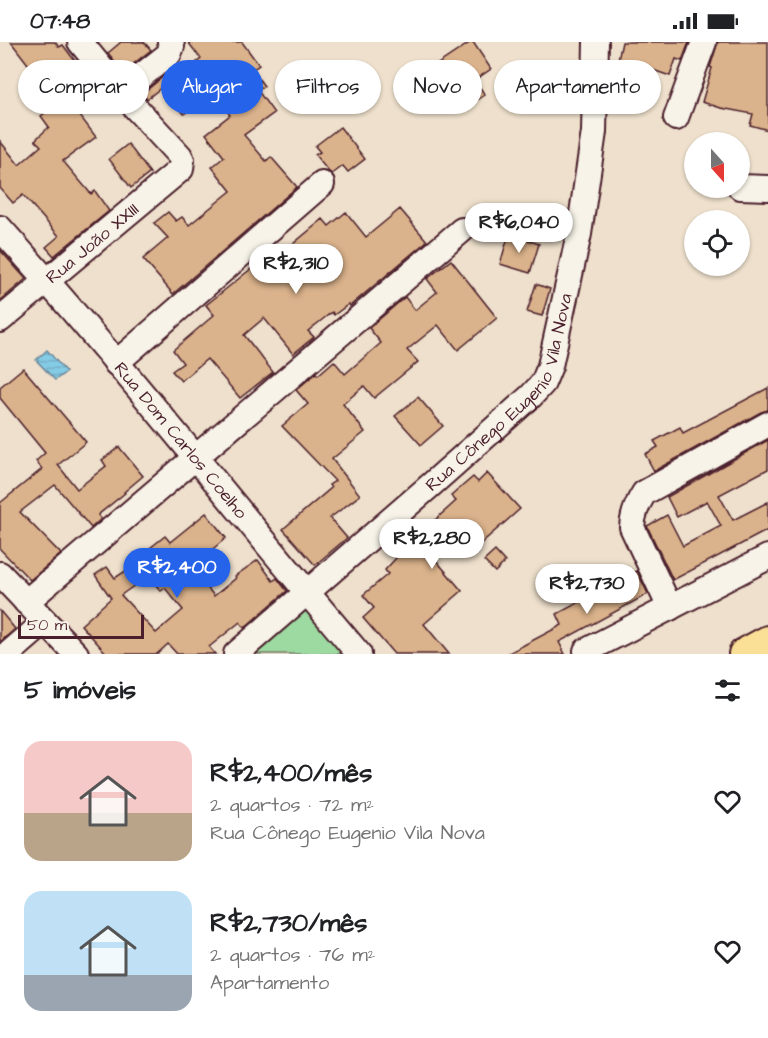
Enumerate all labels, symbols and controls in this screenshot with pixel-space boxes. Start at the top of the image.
text: 07:48 [30,6,90,37]
chip: Comprar [18,60,149,114]
chip: Alugar [161,60,263,114]
chip: Filtros [275,60,381,114]
chip: Novo [393,60,482,114]
chip: Apartamento [494,60,661,114]
north arrow [684,132,750,198]
map controls [684,132,750,276]
street label: Rua João XXIII [40,197,144,289]
pin: R$6,040 [464,203,574,254]
text: R$6,040 [479,208,559,236]
button: locate [684,210,750,276]
pin: R$2,310 [241,244,351,295]
text: R$2,310 [263,249,329,277]
street label: Rua Cônego Eugenio Vila Nova [420,291,578,497]
street label: Rua Dom Carlos Coelho [109,356,254,524]
pin: R$2,280 [377,519,487,570]
text: R$2,280 [393,524,471,552]
pin: R$2,400 [122,548,232,599]
text: R$2,400 [137,553,217,581]
pin: R$2,730 [532,564,642,615]
text: R$2,730 [549,569,625,597]
scale bar [18,612,144,640]
text: 50 m [27,614,67,636]
text: 5 imóveis [24,672,136,708]
icon: filters [711,674,744,707]
text: R$2,400/mês [210,755,372,791]
icon: home [72,765,144,837]
icon: heart [711,785,744,818]
text: 2 quartos · 72 m² [210,791,374,819]
text: Rua Cônego Eugenio Vila Nova [210,819,485,847]
text: R$2,730/mês [210,905,367,941]
icon: home [72,915,144,987]
icon: heart [711,935,744,968]
text: 2 quartos · 76 m² [210,941,375,969]
text: Apartamento [210,969,329,997]

